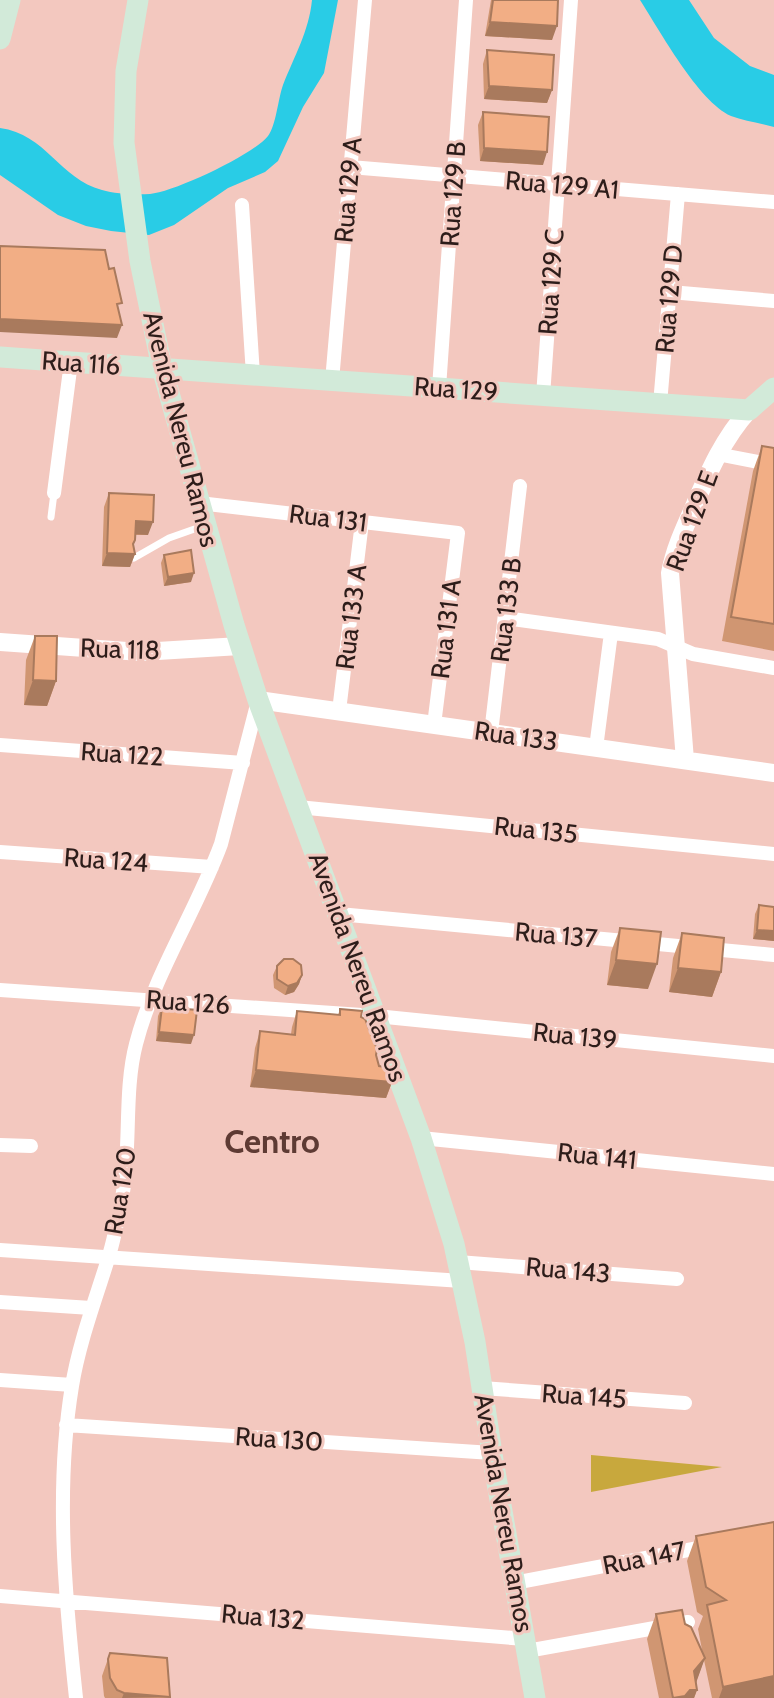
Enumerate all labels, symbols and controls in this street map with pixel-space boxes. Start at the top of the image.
street label: Rua 129 A [327,136,369,244]
street label: Rua 129 B [433,140,473,248]
street label: Rua 129 A1 [504,164,620,206]
street label: Rua 129 C [531,228,571,336]
street label: Rua 129 D [648,243,690,355]
street label: Avenida Nereu Ramos [136,308,226,550]
street label: Rua 116 [40,344,122,382]
street label: Rua 129 [413,370,499,408]
street label: Rua 129 E [659,466,725,576]
street label: Rua 131 [287,497,369,539]
street label: Rua 133 B [484,556,528,664]
street label: Rua 133 A [329,563,373,671]
street label: Rua 131 A [424,577,468,681]
street label: Rua 118 [79,632,161,666]
street label: Rua 133 [472,714,560,758]
street label: Rua 122 [79,735,165,773]
street label: Rua 135 [493,810,579,850]
street label: Rua 124 [63,841,149,879]
street label: Avenida Nereu Ramos [302,848,414,1086]
street label: Rua 137 [513,915,599,955]
street label: Rua 126 [145,983,231,1021]
street label: Rua 139 [531,1016,619,1056]
district label: Centro [224,1121,320,1161]
street label: Rua 141 [556,1136,638,1176]
street label: Rua 120 [97,1145,143,1237]
street label: Rua 143 [524,1250,612,1290]
street label: Rua 145 [541,1377,627,1415]
street label: Avenida Nereu Ramos [467,1391,541,1635]
street label: Rua 130 [234,1420,324,1458]
street label: Rua 147 [600,1534,688,1582]
street label: Rua 132 [220,1597,306,1637]

